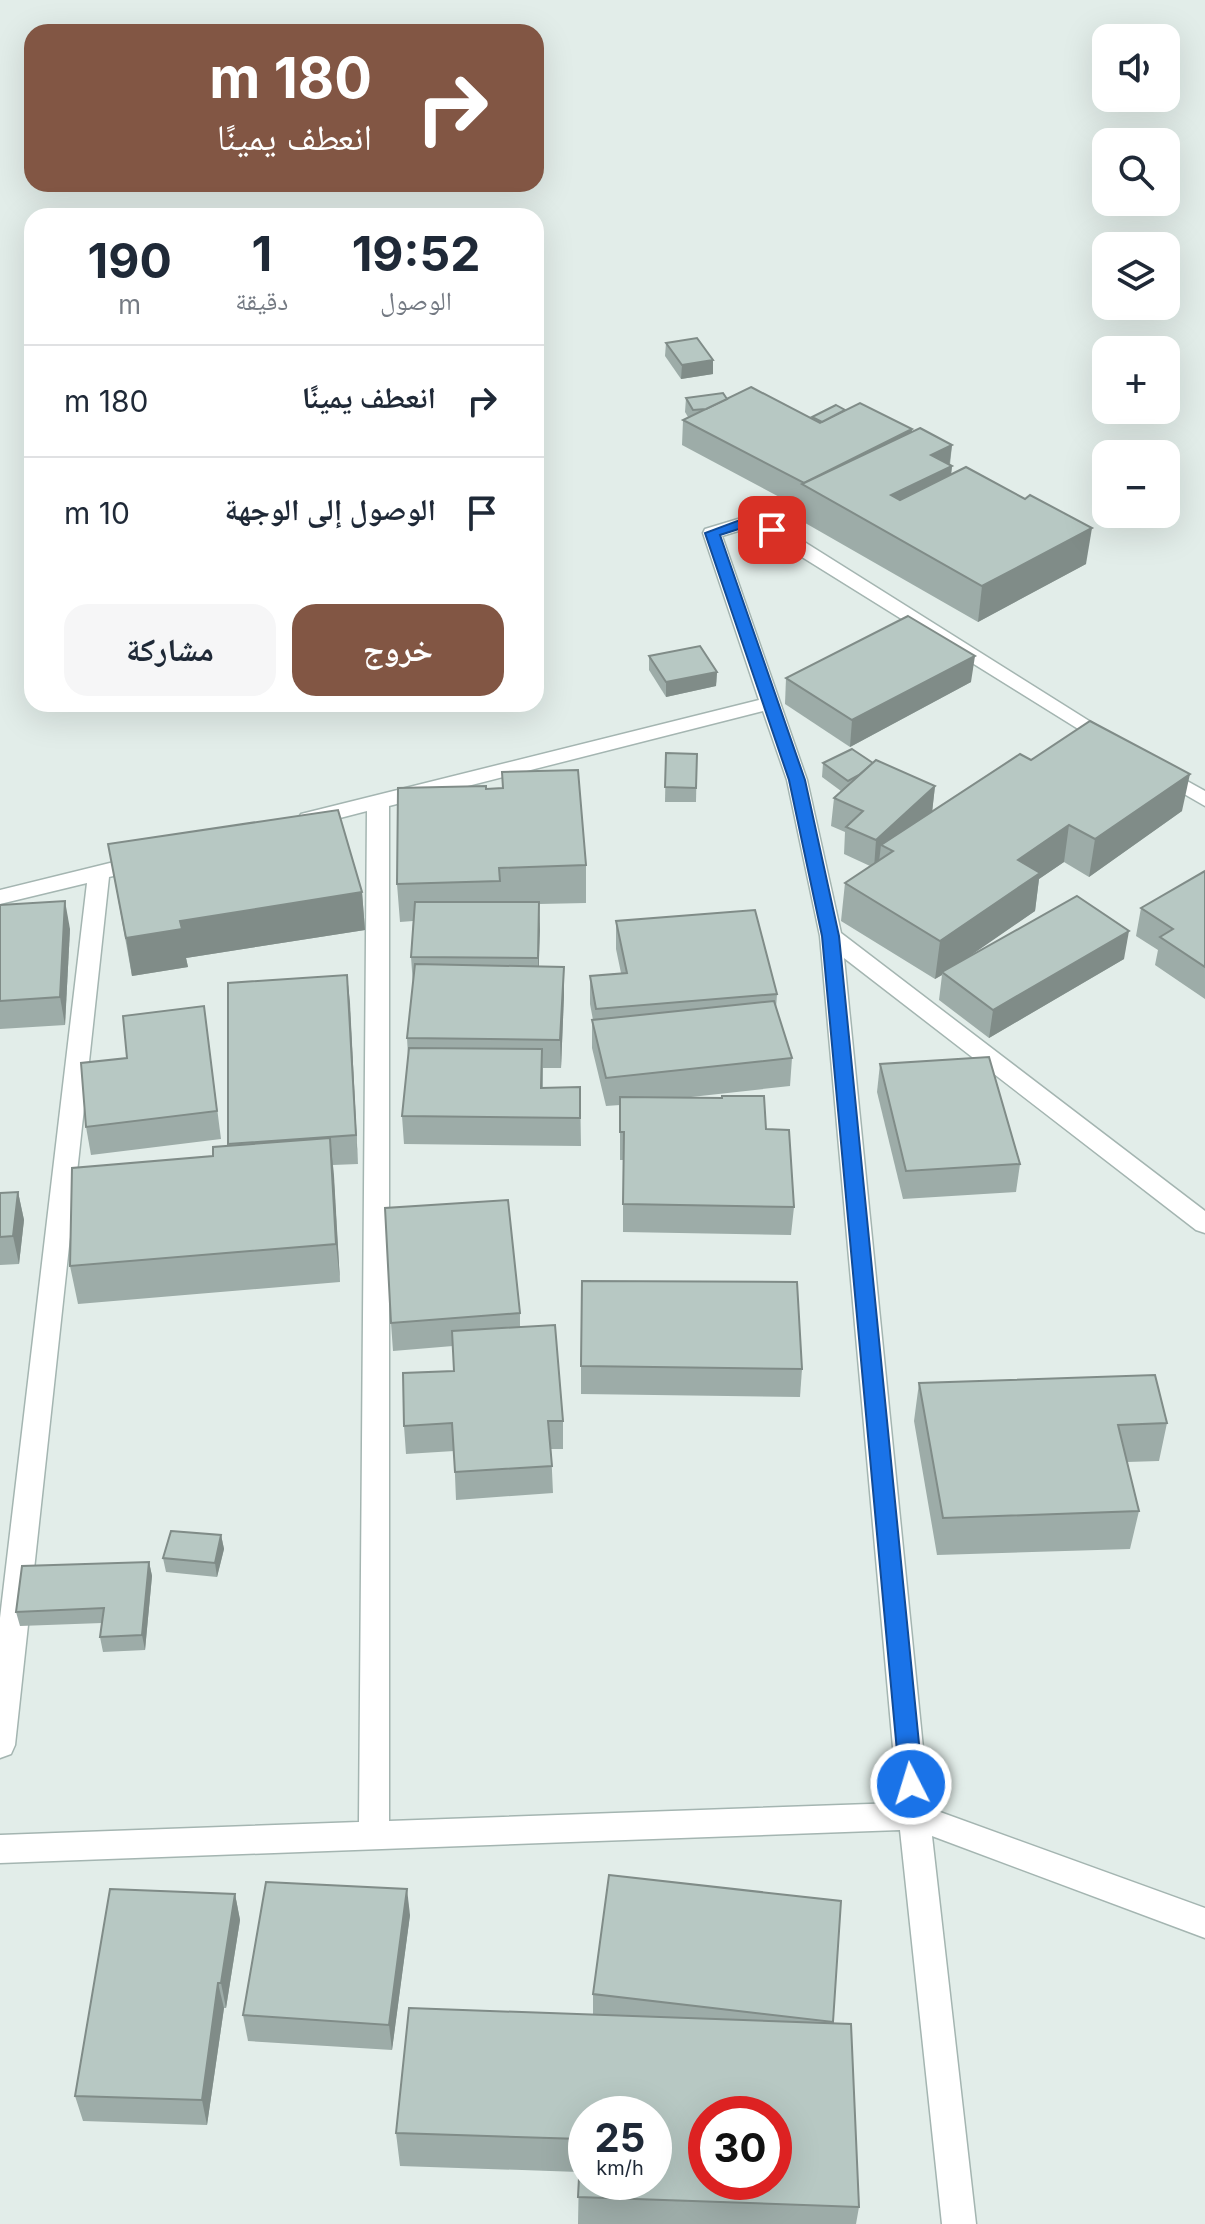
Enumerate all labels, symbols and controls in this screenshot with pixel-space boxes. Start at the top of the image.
map controls [1092,24,1180,528]
button: sound [1092,24,1180,112]
text: 180 m [209,44,372,112]
icon: right [400,56,504,160]
text: انعطف يمينًا [217,115,372,159]
button: search [1092,128,1180,216]
text: 1 [251,224,272,283]
text: 19:52 [352,224,480,283]
text: 190 [88,231,172,290]
button: layers [1092,232,1180,320]
text: دقيقة [235,285,288,316]
text: الوصول [380,285,452,316]
text: m [118,289,141,320]
button: + [1092,336,1180,424]
text: انعطف يمينًا [302,379,436,415]
icon: right [460,379,504,423]
text: 180 m [64,383,148,419]
button: − [1092,440,1180,528]
text: الوصول إلى الوجهة [225,491,436,527]
icon: arrive [460,491,504,535]
text: 10 m [64,495,130,531]
pin [738,496,806,564]
icon: arrive [750,508,794,552]
button: مشاركة [64,604,276,696]
button: خروج [292,604,504,696]
position arrow [869,1742,953,1826]
speed limit sign: 30 [688,2096,792,2200]
text: 25 [595,2113,645,2162]
text: km/h [596,2156,644,2180]

